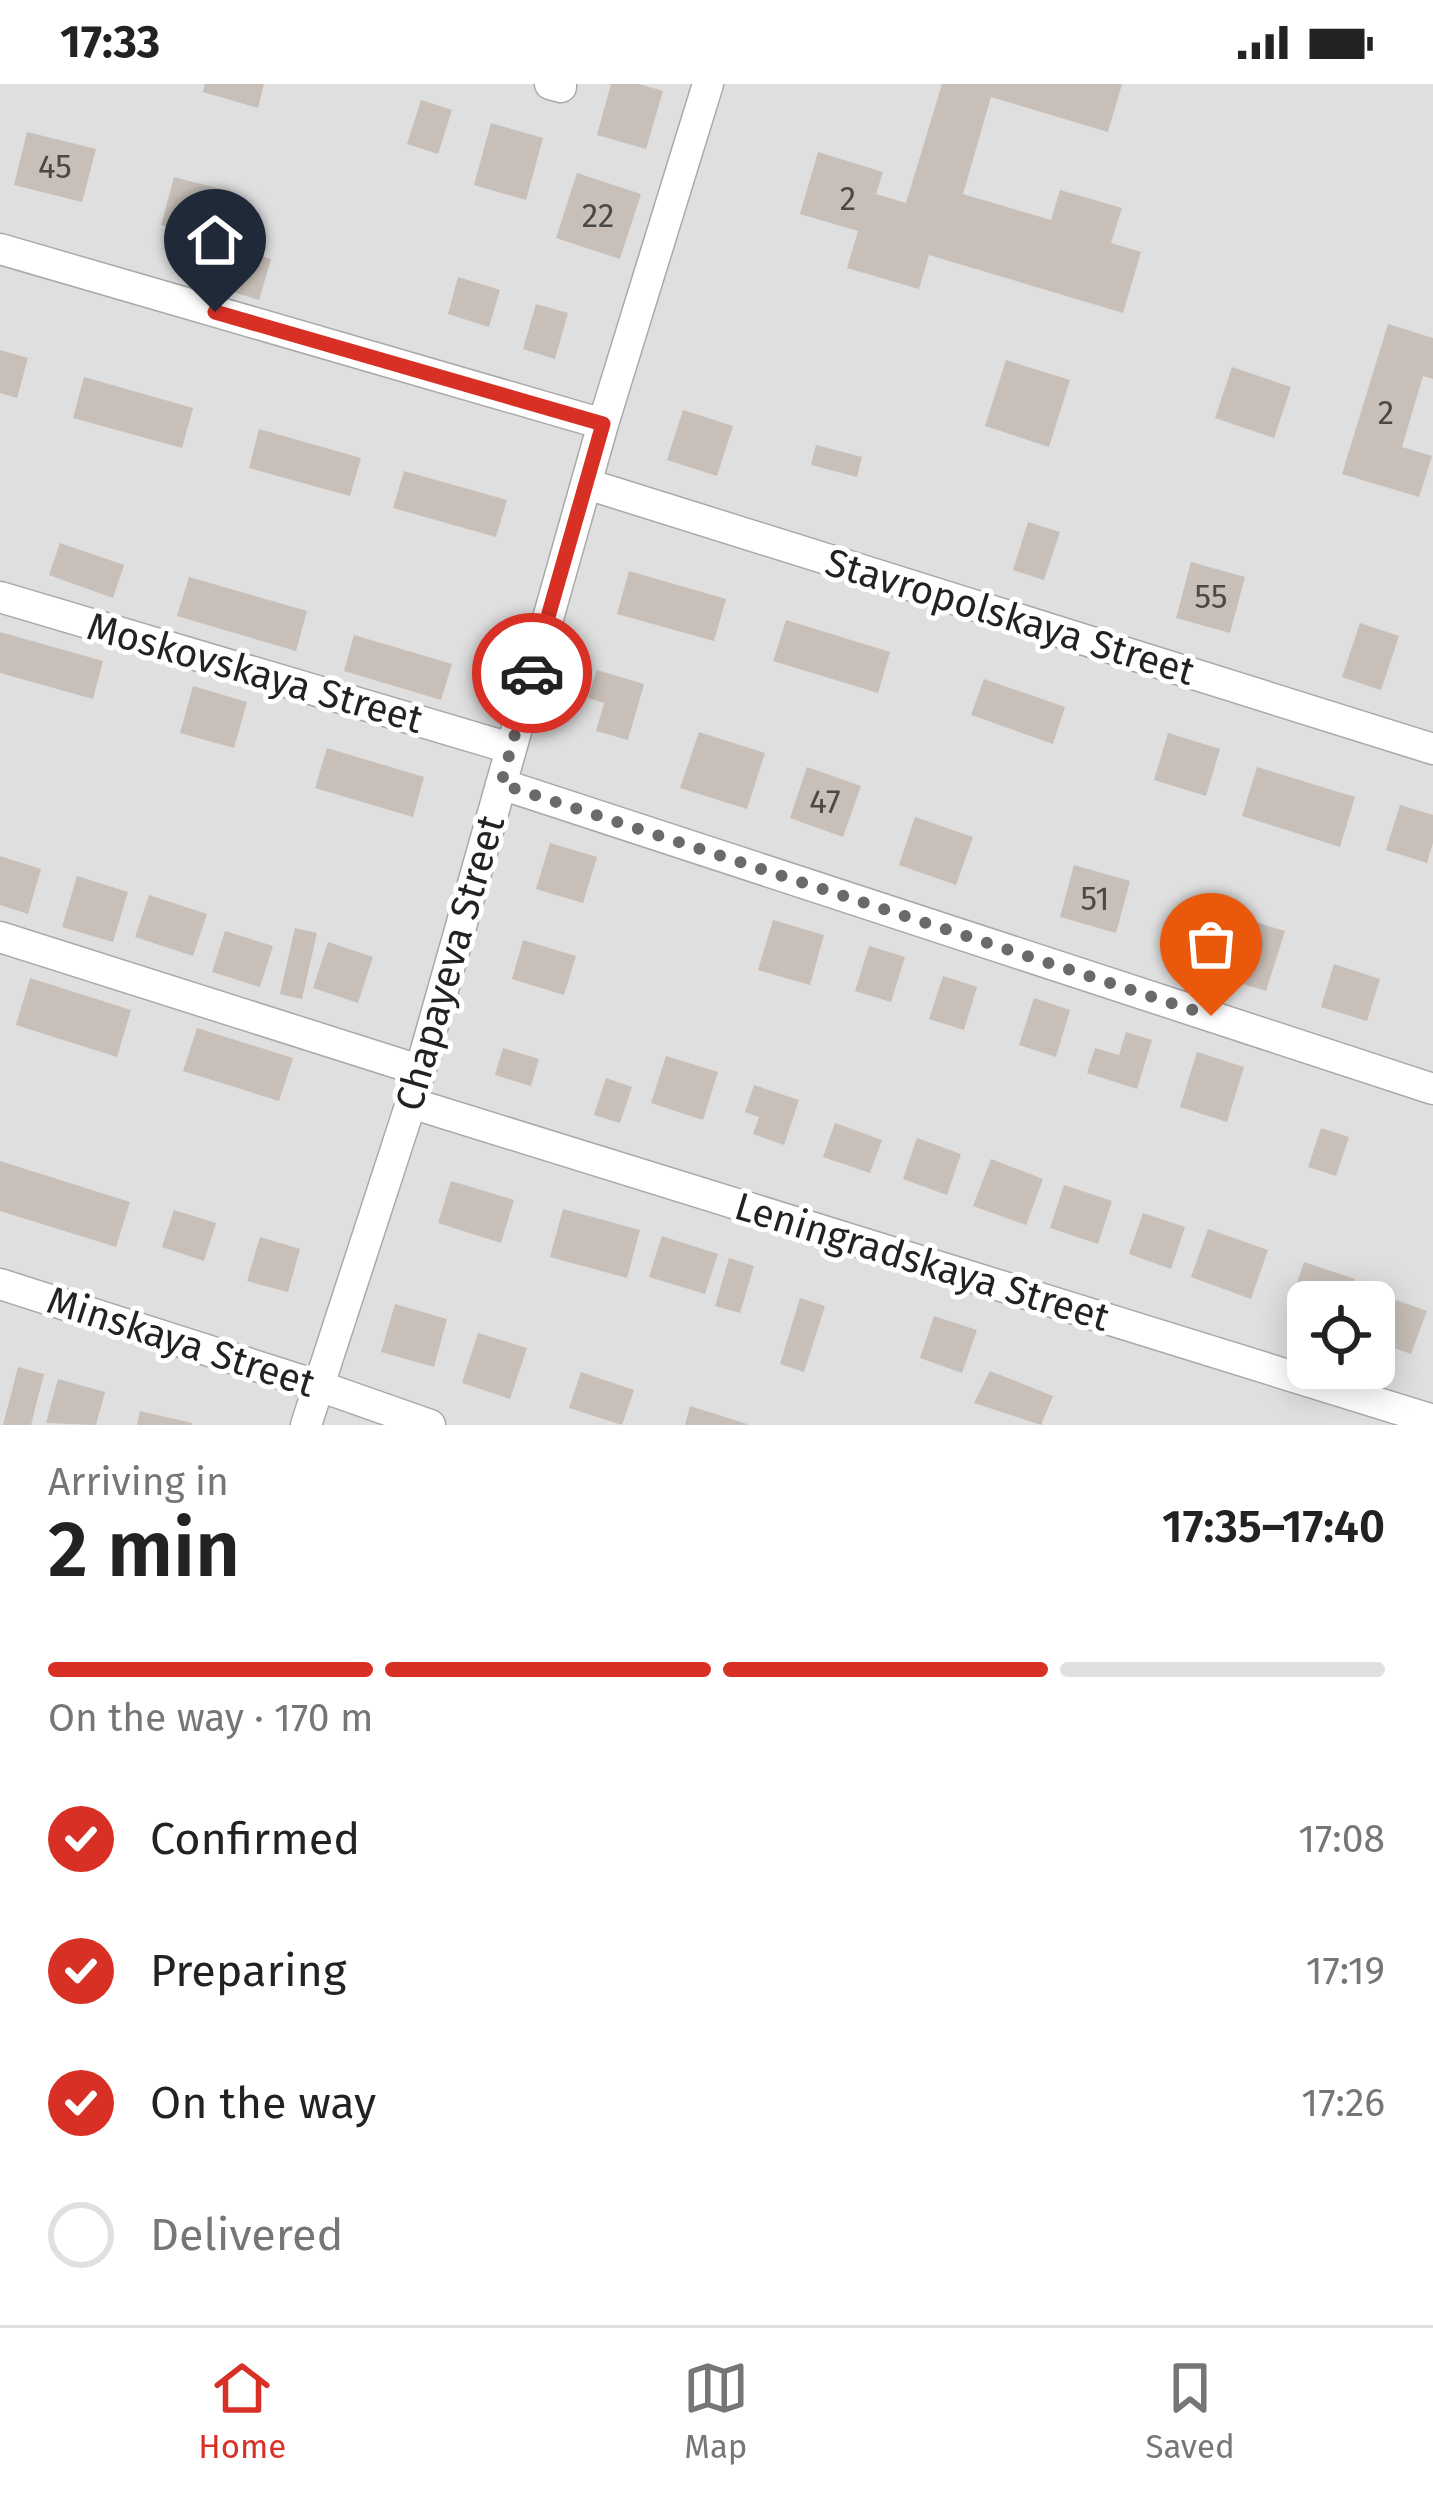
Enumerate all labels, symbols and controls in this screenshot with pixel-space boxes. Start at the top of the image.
text: 17:33 [60,15,160,69]
house number: 45 [38,147,72,187]
house number: 2 [840,179,856,219]
pin [164,189,266,312]
house number: 22 [582,196,614,236]
icon: home [182,207,248,273]
house number: 2 [1378,393,1394,433]
street label: Stavropolskaya Street [820,539,1201,695]
house number: 55 [1195,577,1227,617]
street label: Moskovskaya Street [82,603,429,743]
courier [472,613,592,733]
icon: car [499,640,565,706]
house number: 47 [809,782,841,822]
street label: Chapayeva Street [386,809,514,1116]
house number: 51 [1080,879,1110,919]
pin [1160,893,1262,1016]
icon: bag [1178,911,1244,977]
street label: Leningradskaya Street [729,1183,1116,1341]
street label: Minskaya Street [42,1277,321,1407]
map controls [1287,1281,1395,1389]
button: locate [1287,1281,1395,1389]
text: Arriving in [48,1459,229,1505]
text: 17:35–17:40 [1162,1500,1385,1554]
text: 2 min [48,1503,240,1597]
text: On the way · 170 m [48,1695,373,1741]
icon: check [48,1806,114,1872]
text: Confirmed [150,1812,360,1866]
text: 17:08 [1298,1816,1385,1862]
icon: check [48,1938,114,2004]
text: Preparing [150,1944,346,1998]
text: 17:19 [1306,1948,1385,1994]
icon: check [48,2070,114,2136]
text: On the way [150,2076,376,2130]
text: 17:26 [1301,2080,1385,2126]
text: Delivered [150,2208,343,2262]
tab: Home [198,2355,286,2467]
tab: Map [683,2355,749,2467]
tab: Saved [1145,2355,1235,2467]

